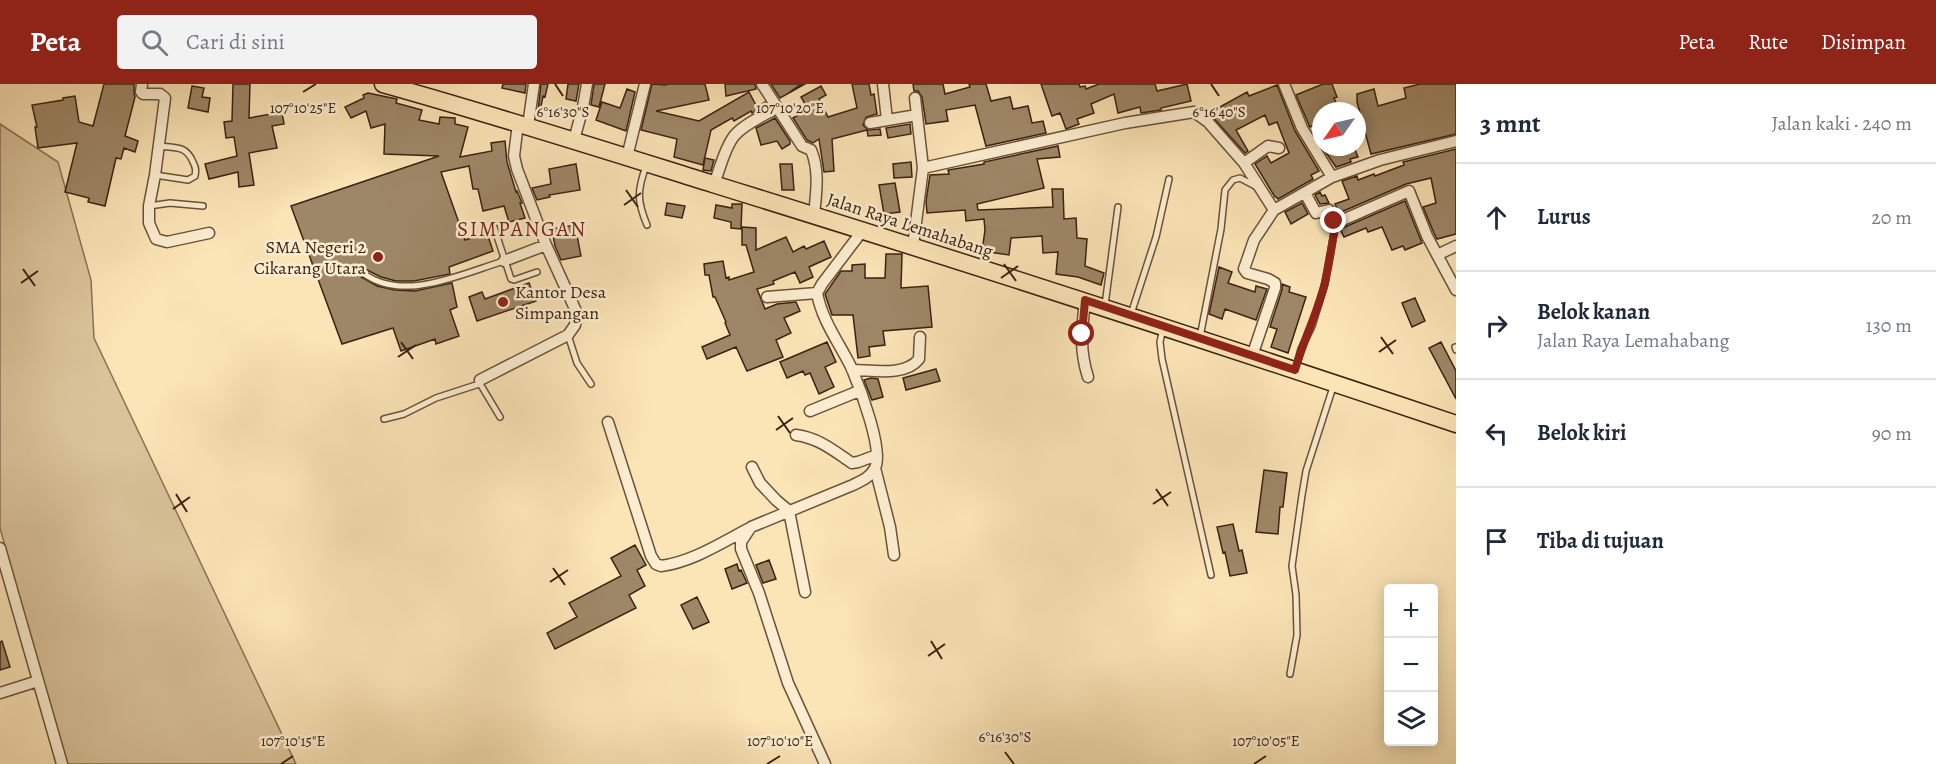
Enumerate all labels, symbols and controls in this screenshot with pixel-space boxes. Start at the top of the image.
search box [117,15,537,69]
text: Peta [30,23,81,61]
icon: search [138,26,171,59]
text: Cari di sini [186,27,285,57]
text: Peta [1678,28,1715,56]
text: Rute [1748,28,1788,56]
text: Disimpan [1821,28,1906,56]
text: 107°10'25"E [270,98,336,118]
text: 107°10'20"E [756,98,824,118]
text: 6°16'30"S [537,102,589,122]
text: 6°16'40"S [1192,102,1246,122]
north arrow [1312,102,1366,156]
text: 3 mnt [1480,106,1541,141]
text: Jalan kaki · 240 m [1771,110,1912,137]
street label: Jalan Raya Lemahabang [824,187,996,263]
icon: ahead [1480,201,1513,234]
text: Lurus [1537,202,1591,232]
text: 20 m [1871,204,1912,231]
route end [1320,207,1346,233]
district label: SIMPANGAN [457,215,587,243]
place label: SMA Negeri 2 Cikarang Utara [254,235,367,280]
marker: SMA Negeri 2 Cikarang Utara [371,250,385,264]
place label: Kantor Desa Simpangan [515,280,607,325]
marker: Kantor Desa Simpangan [496,295,510,309]
text: Belok kanan [1537,297,1650,327]
icon: right [1480,309,1513,342]
text: 130 m [1866,312,1912,339]
route start [1068,320,1094,346]
text: Jalan Raya Lemahabang [1537,327,1730,354]
icon: left [1480,417,1513,450]
text: Belok kiri [1537,418,1626,448]
text: 90 m [1872,420,1912,447]
icon: arrive [1480,525,1513,558]
text: Tiba di tujuan [1537,526,1664,556]
map controls [1384,584,1438,746]
button: + [1384,584,1438,638]
button: − [1384,638,1438,692]
button: layers [1384,692,1438,746]
text: 6°16'30"S [979,727,1031,747]
text: 107°10'15"E [261,731,325,751]
text: 107°10'10"E [747,731,813,751]
text: 107°10'05"E [1232,731,1300,751]

